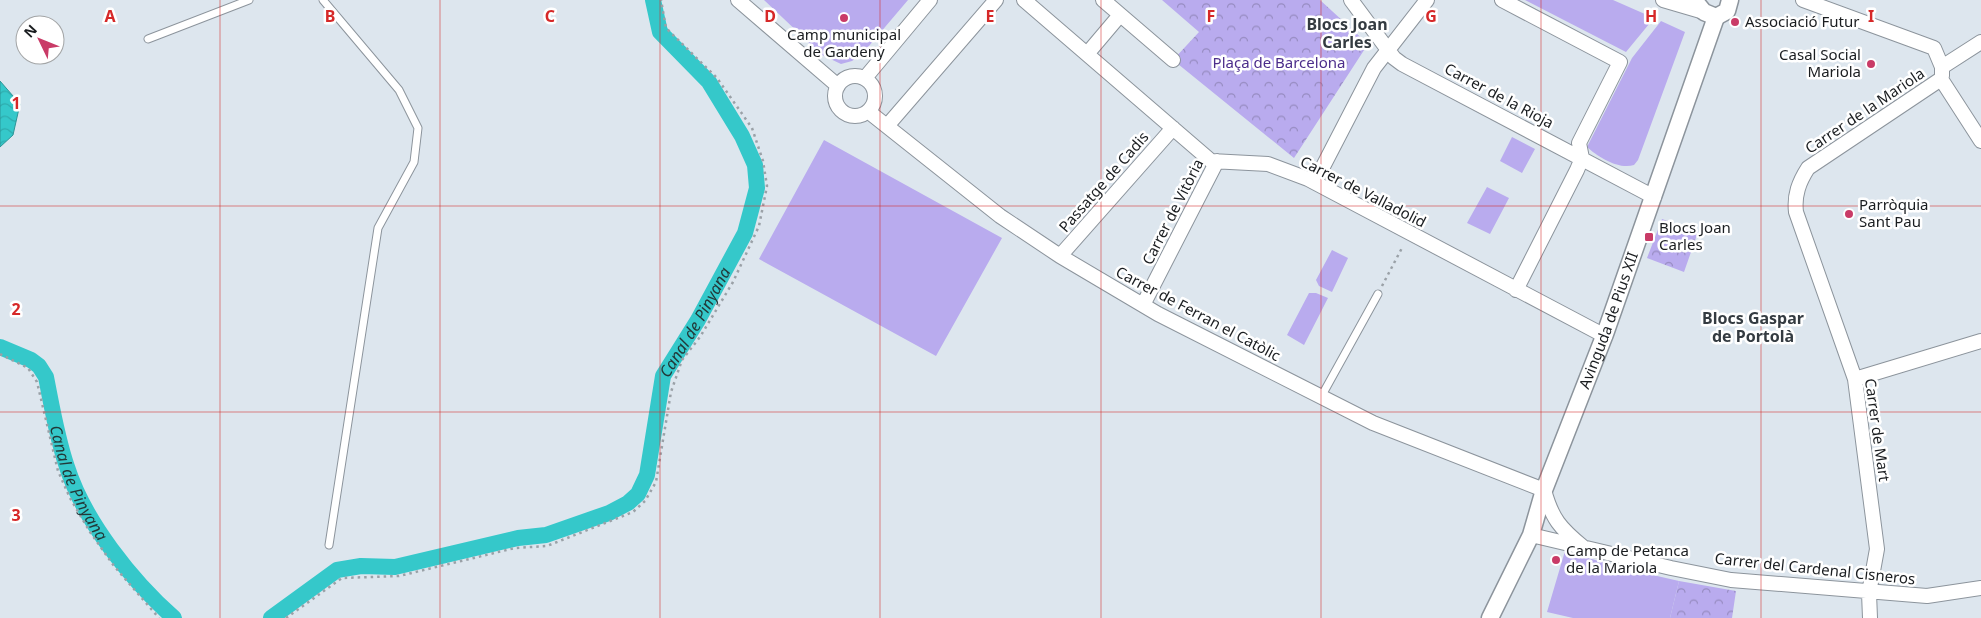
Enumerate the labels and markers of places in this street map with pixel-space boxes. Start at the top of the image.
place label: Associació Futur [1745,11,1860,31]
marker: Camp municipal de Gardeny [838,12,850,24]
marker: Associació Futur [1729,16,1741,28]
place label: Camp municipal de Gardeny [787,24,901,61]
place label: Casal Social Mariola [1779,44,1861,81]
marker: Casal Social Mariola [1865,58,1877,70]
place label: Parròquia Sant Pau [1859,194,1928,231]
marker: Parròquia Sant Pau [1843,208,1855,220]
place label: Blocs Joan Carles [1659,217,1731,254]
marker: Blocs Joan Carles [1643,231,1655,243]
place label: Camp de Petanca de la Mariola [1566,540,1689,577]
marker: Camp de Petanca de la Mariola [1550,554,1562,566]

